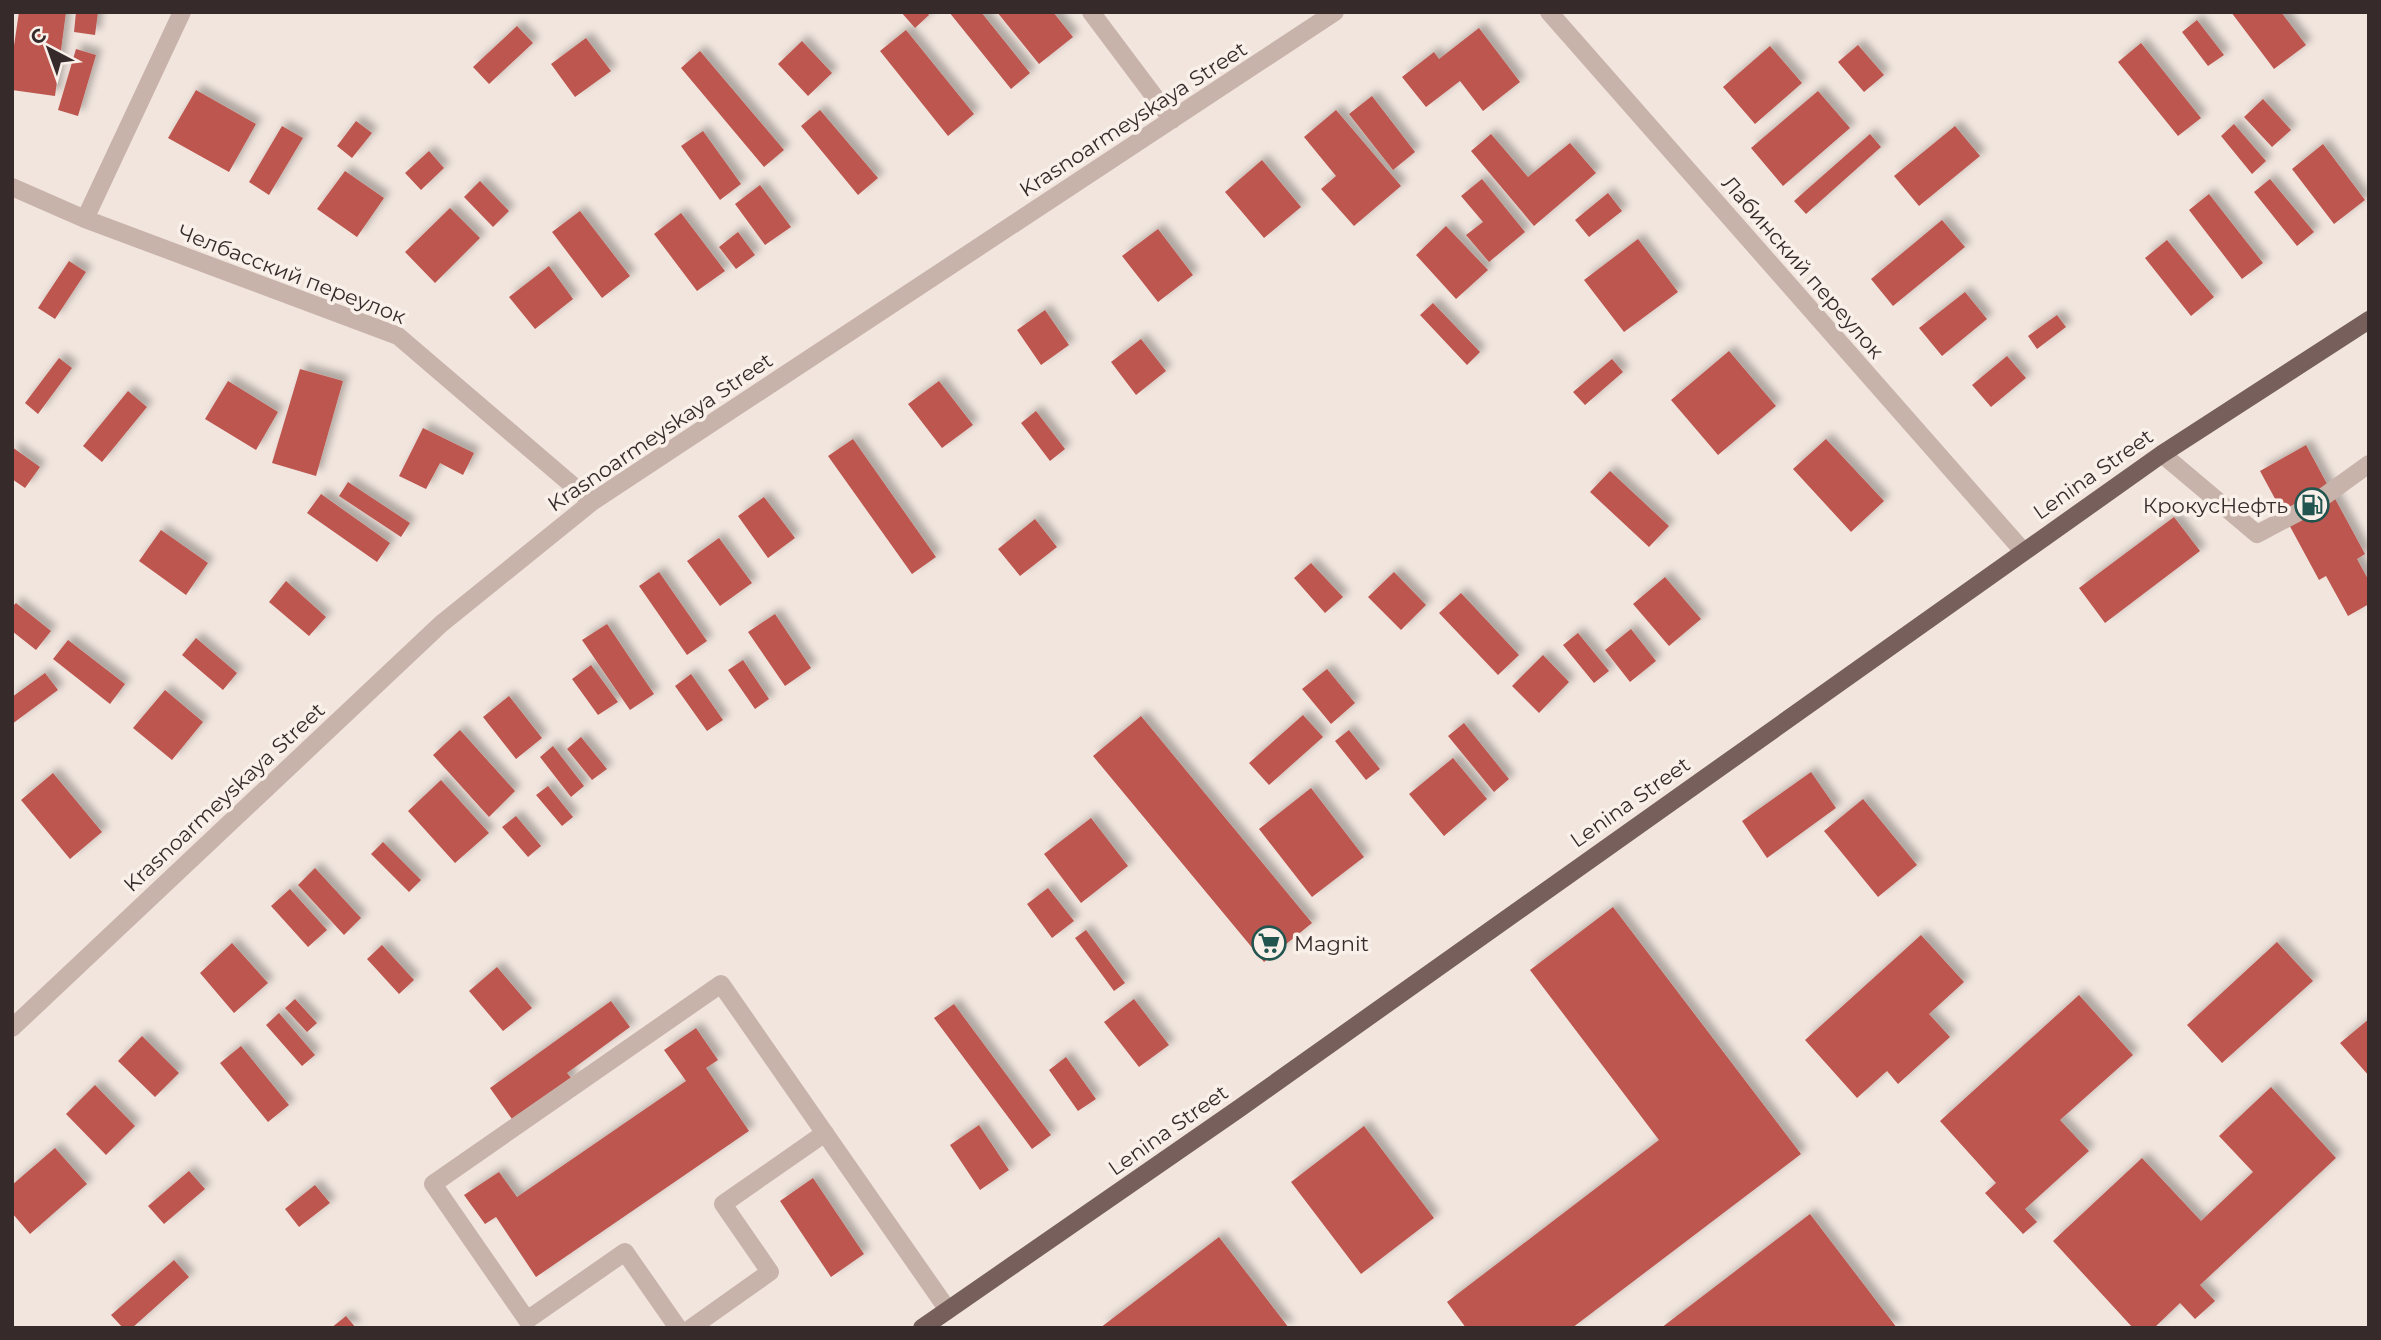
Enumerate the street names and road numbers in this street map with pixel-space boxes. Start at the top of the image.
street label: Krasnoarmeyskaya Street [1015,36,1251,202]
street label: Лабинский переулок [1717,171,1889,363]
street label: Челбасский переулок [175,219,409,329]
street label: Krasnoarmeyskaya Street [543,347,777,517]
street label: Lenina Street [2028,424,2158,524]
street label: Krasnoarmeyskaya Street [118,697,330,897]
street label: Lenina Street [1565,752,1695,852]
street label: Lenina Street [1103,1080,1233,1180]

